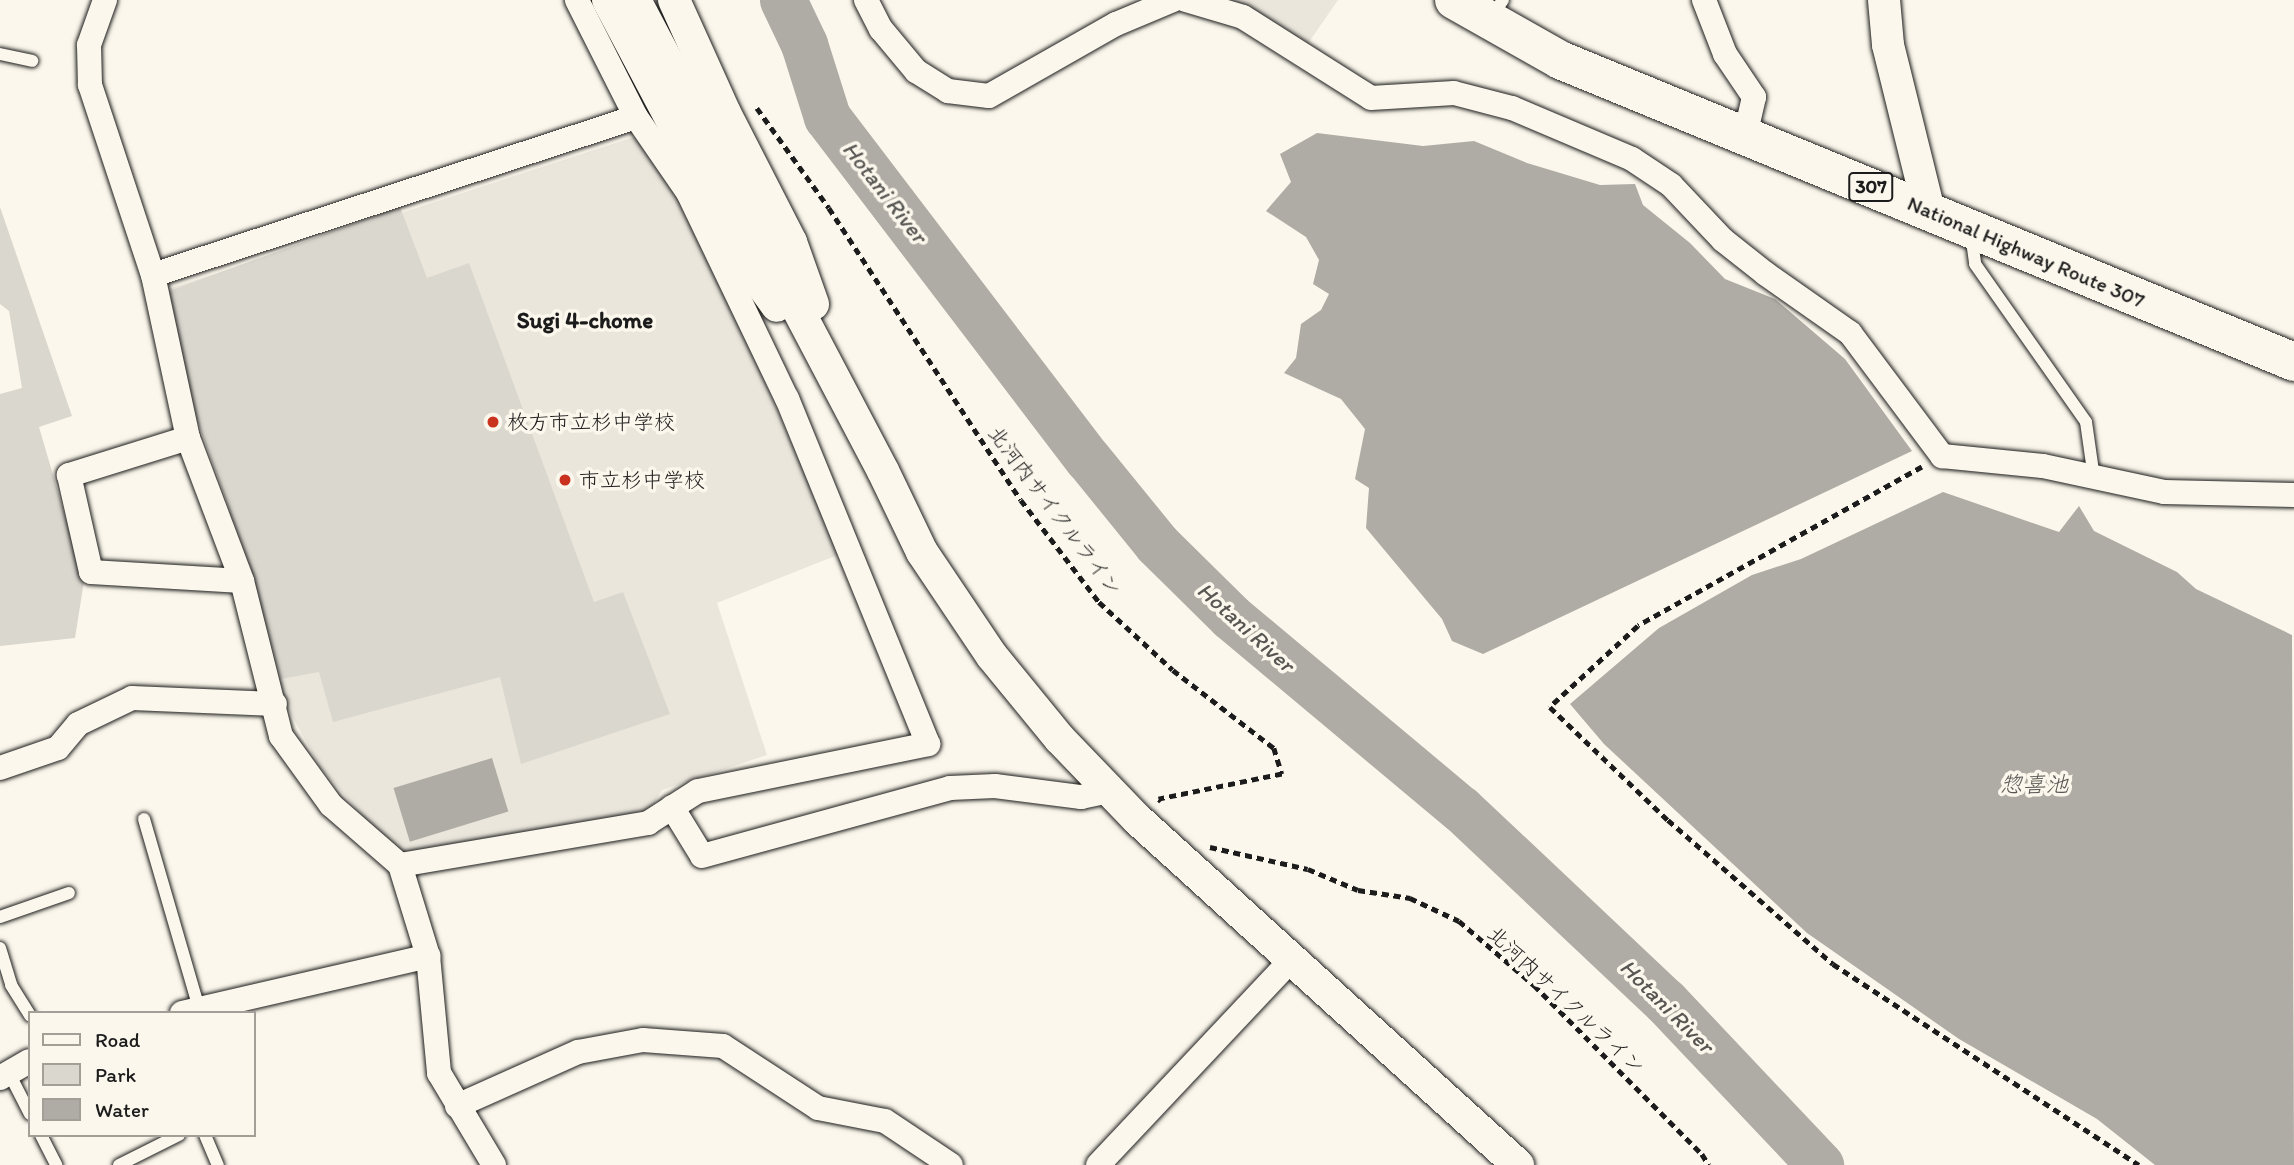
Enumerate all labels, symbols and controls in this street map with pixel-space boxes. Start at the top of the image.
water label: Hotani River [837,136,933,248]
road number: 307 [1848,172,1894,202]
street label: National Highway Route 307 [1904,191,2148,313]
district label: Sugi 4-chome [517,306,653,334]
place label: 枚方市立杉中学校 [507,409,675,435]
marker: 枚方市立杉中学校 [485,414,501,430]
street label: 北河内サイクルライン [982,420,1128,602]
place label: 市立杉中学校 [579,467,705,493]
marker: 市立杉中学校 [557,472,573,488]
water label: Hotani River [1192,576,1300,678]
water label: 惣喜池 [2000,770,2068,798]
street label: 北河内サイクルライン [1481,919,1651,1081]
water label: Hotani River [1615,954,1719,1058]
legend [28,1011,256,1137]
text: Road [95,1027,140,1052]
text: Park [95,1062,136,1087]
text: Water [95,1097,149,1122]

